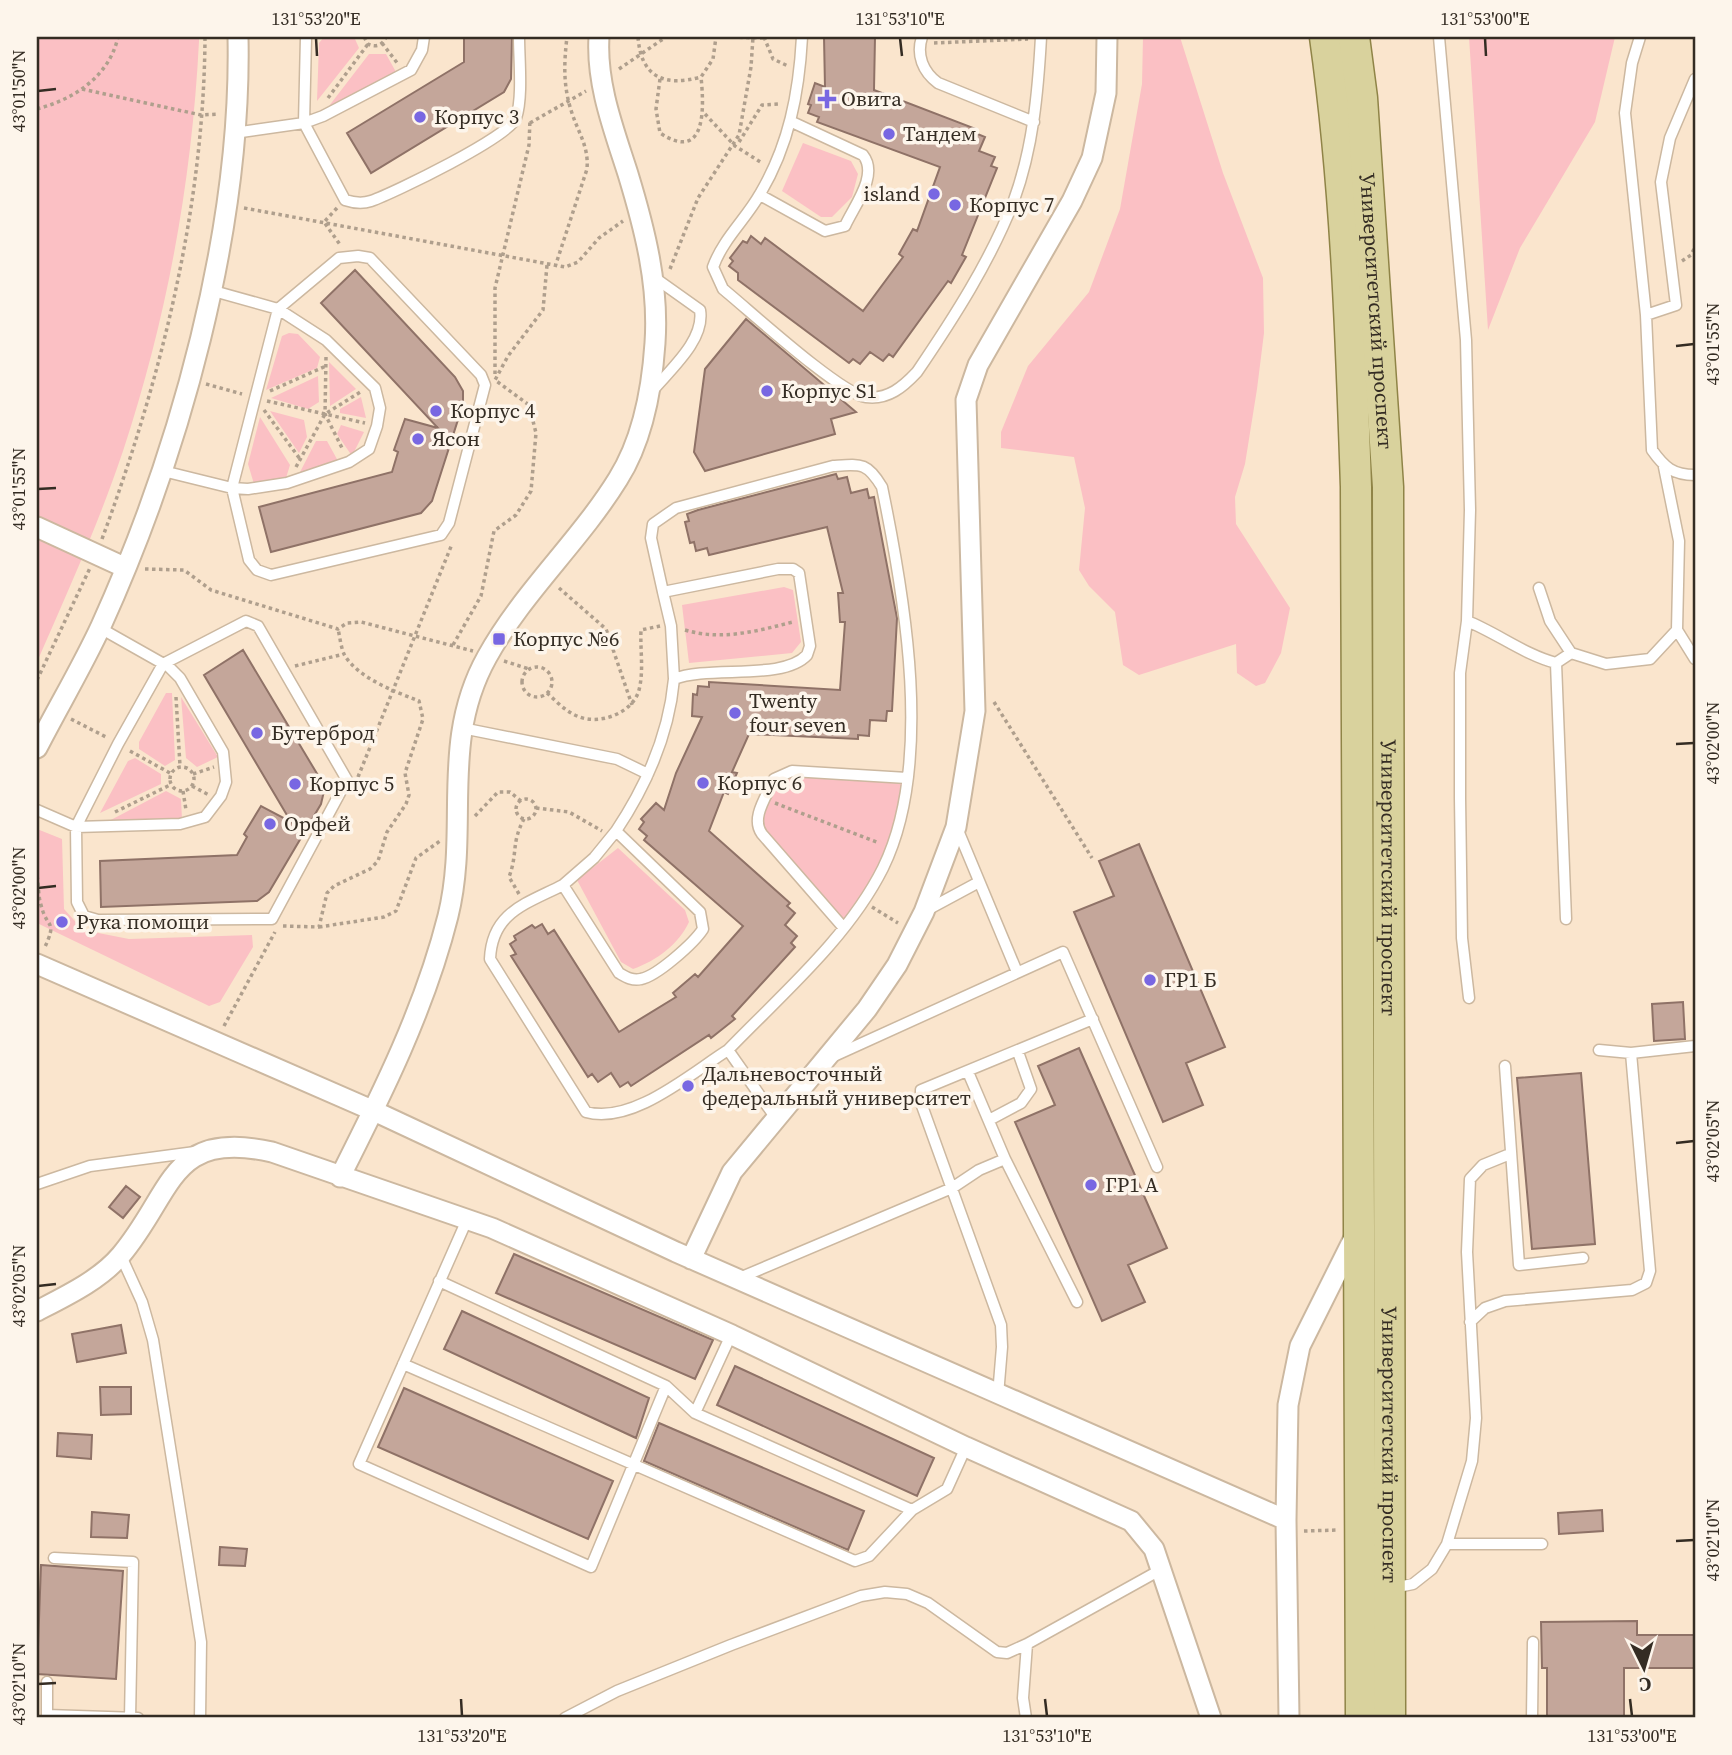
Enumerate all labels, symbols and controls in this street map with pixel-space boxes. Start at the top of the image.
text: 131°53'20"E [271,6,361,31]
text: 131°53'10"E [855,6,945,31]
text: 131°53'00"E [1440,6,1530,31]
text: 43°01'50"N [6,50,31,132]
place label: Овита [841,84,902,113]
marker: Овита [819,91,835,107]
place label: Корпус 3 [434,102,519,131]
marker: Корпус 3 [412,109,428,125]
place label: Тандем [903,119,977,148]
marker: Тандем [881,126,897,142]
street label: Университетский проспект [1353,172,1400,450]
place label: island [864,179,920,208]
marker: island [926,186,942,202]
place label: Корпус 7 [969,190,1054,219]
marker: Корпус 7 [947,197,963,213]
text: 43°01'55"N [1700,303,1725,385]
place label: Корпус S1 [781,376,877,405]
marker: Корпус S1 [759,383,775,399]
place label: Корпус 4 [450,396,536,425]
marker: Корпус 4 [428,403,444,419]
place label: Ясон [432,424,480,453]
marker: Ясон [410,431,426,447]
text: 43°01'55"N [6,448,31,530]
place label: Корпус №6 [513,624,620,653]
marker: Корпус №6 [491,631,507,647]
place label: Twenty four seven [749,686,847,739]
text: 43°02'00"N [1700,702,1725,784]
marker: Twenty four seven [727,705,743,721]
place label: Бутерброд [271,718,375,747]
marker: Бутерброд [249,725,265,741]
street label: Университетский проспект [1374,739,1404,1016]
place label: Корпус 6 [717,768,802,797]
place label: Корпус 5 [309,769,394,798]
marker: Корпус 6 [695,775,711,791]
marker: Корпус 5 [287,776,303,792]
place label: Орфей [284,809,351,838]
marker: Орфей [262,816,278,832]
text: 43°02'00"N [6,847,31,929]
place label: Рука помощи [76,907,209,936]
marker: Рука помощи [54,914,70,930]
place label: ГР1 Б [1164,965,1217,994]
marker: ГР1 Б [1142,972,1158,988]
place label: Дальневосточный федеральный университет [702,1059,971,1112]
marker: Дальневосточный федеральный университет [680,1078,696,1094]
text: 43°02'05"N [1700,1100,1725,1182]
place label: ГР1 А [1105,1170,1159,1199]
marker: ГР1 А [1083,1177,1099,1193]
text: 43°02'05"N [6,1245,31,1327]
street label: Университетский проспект [1375,1306,1405,1583]
text: 43°02'10"N [1700,1499,1725,1581]
north arrow [1610,1632,1680,1702]
text: 43°02'10"N [6,1643,31,1725]
text: С [1638,1671,1653,1698]
text: 131°53'20"E [417,1723,507,1748]
text: 131°53'10"E [1002,1723,1092,1748]
text: 131°53'00"E [1587,1723,1677,1748]

